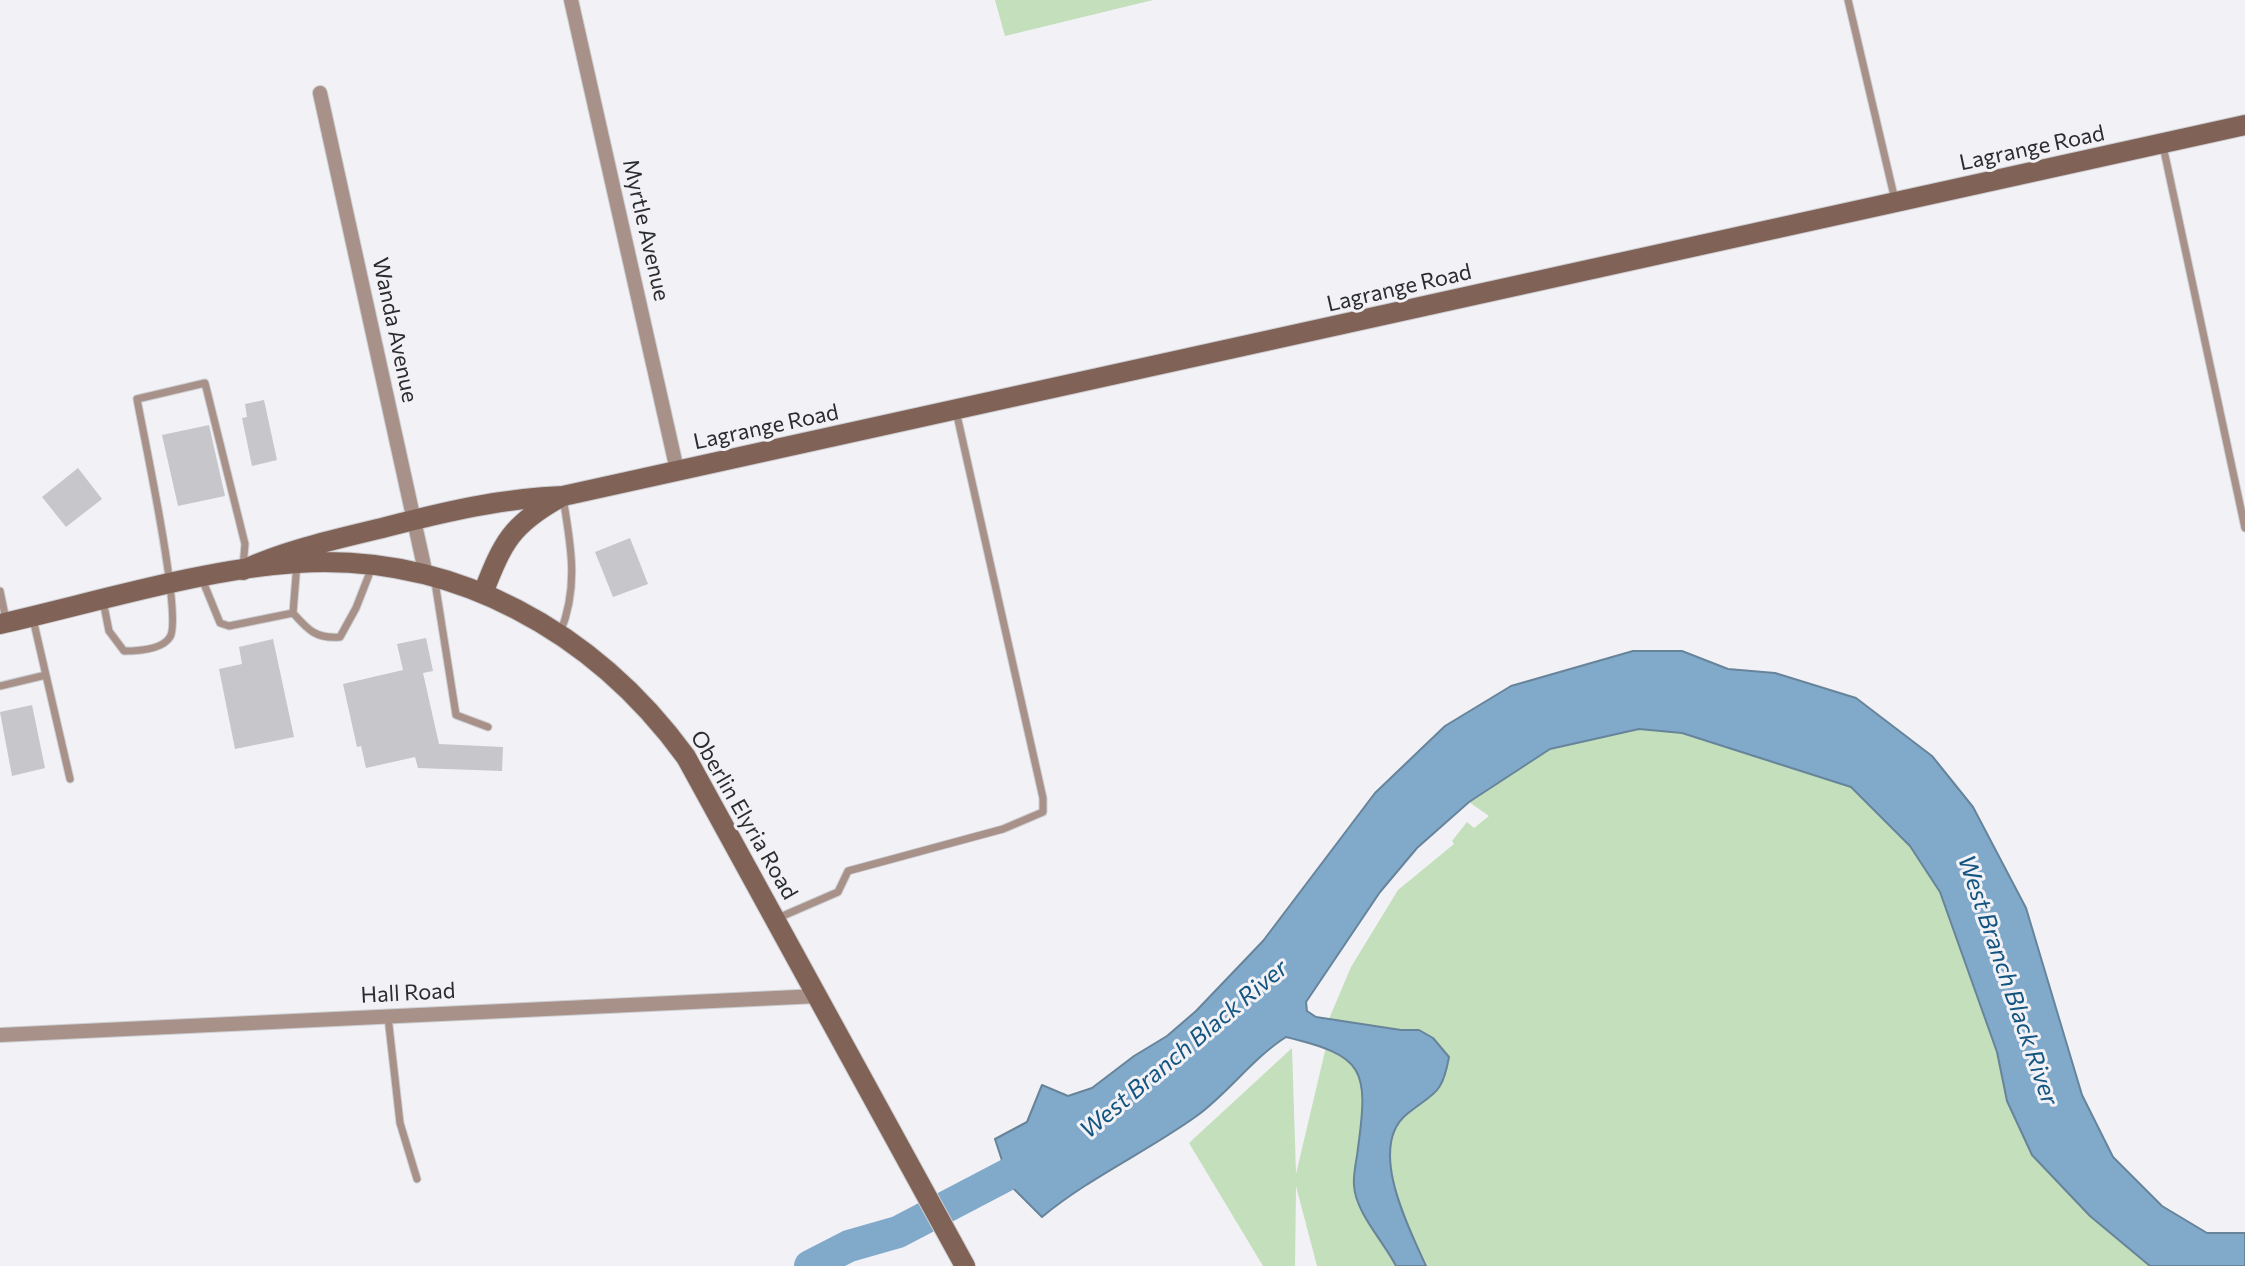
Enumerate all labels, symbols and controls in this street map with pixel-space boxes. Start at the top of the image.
street label: Lagrange Road [1957,120,2107,176]
street label: Myrtle Avenue [617,157,675,303]
street label: Wanda Avenue [367,255,423,405]
street label: Lagrange Road [1324,259,1474,317]
street label: Lagrange Road [691,399,841,455]
street label: Oberlin Elyria Road [685,726,803,904]
water label: West Branch Black River [1952,851,2064,1109]
water label: West Branch Black River [1074,954,1294,1144]
street label: Hall Road [360,977,456,1009]

